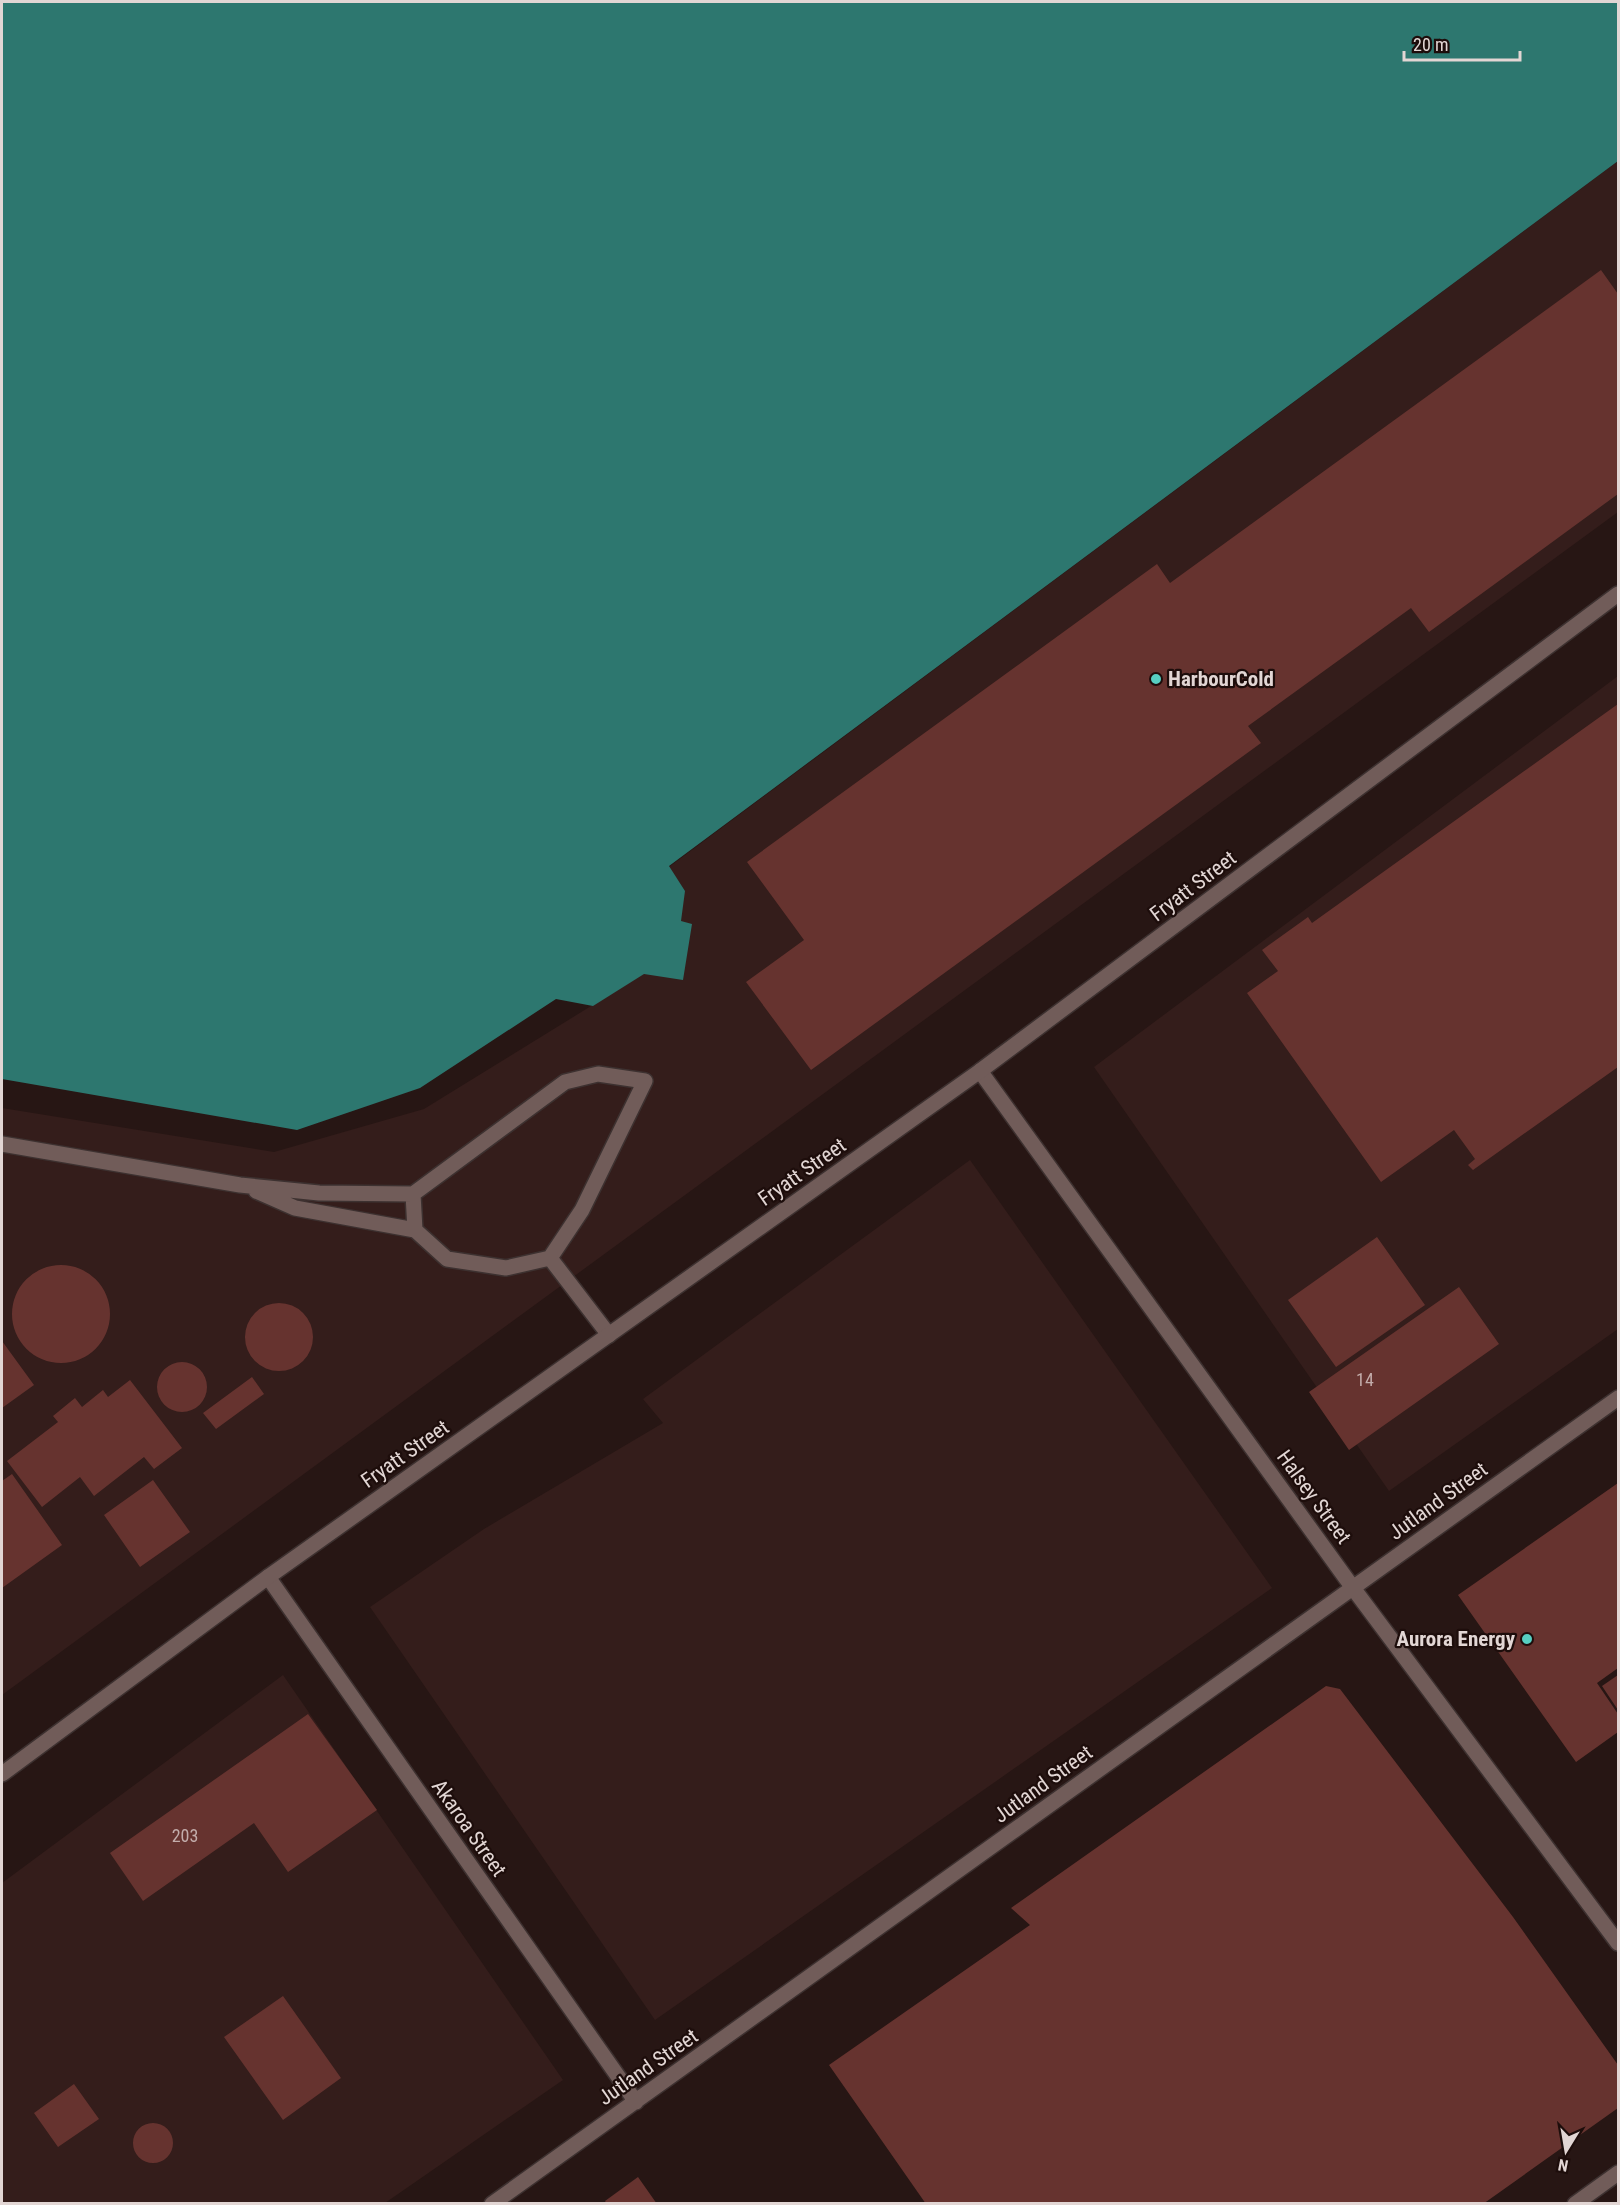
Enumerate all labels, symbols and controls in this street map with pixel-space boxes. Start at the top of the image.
scale bar [1404,24,1520,62]
text: 20 m [1413,34,1448,55]
place label: HarbourCold [1168,667,1274,691]
marker: HarbourCold [1149,672,1163,686]
street label: Fryatt Street [1145,846,1241,926]
street label: Fryatt Street [754,1133,850,1211]
house number: 14 [1356,1369,1374,1390]
street label: Fryatt Street [357,1415,453,1493]
street label: Halsey Street [1272,1445,1356,1549]
street label: Jutland Street [1384,1457,1492,1545]
place label: Aurora Energy [1396,1627,1516,1651]
marker: Aurora Energy [1520,1632,1534,1646]
street label: Jutland Street [989,1740,1097,1828]
street label: Akaroa Street [427,1775,511,1881]
house number: 203 [172,1825,198,1846]
street label: Jutland Street [594,2024,702,2110]
north arrow [1536,2121,1596,2181]
text: N [1557,2155,1570,2175]

